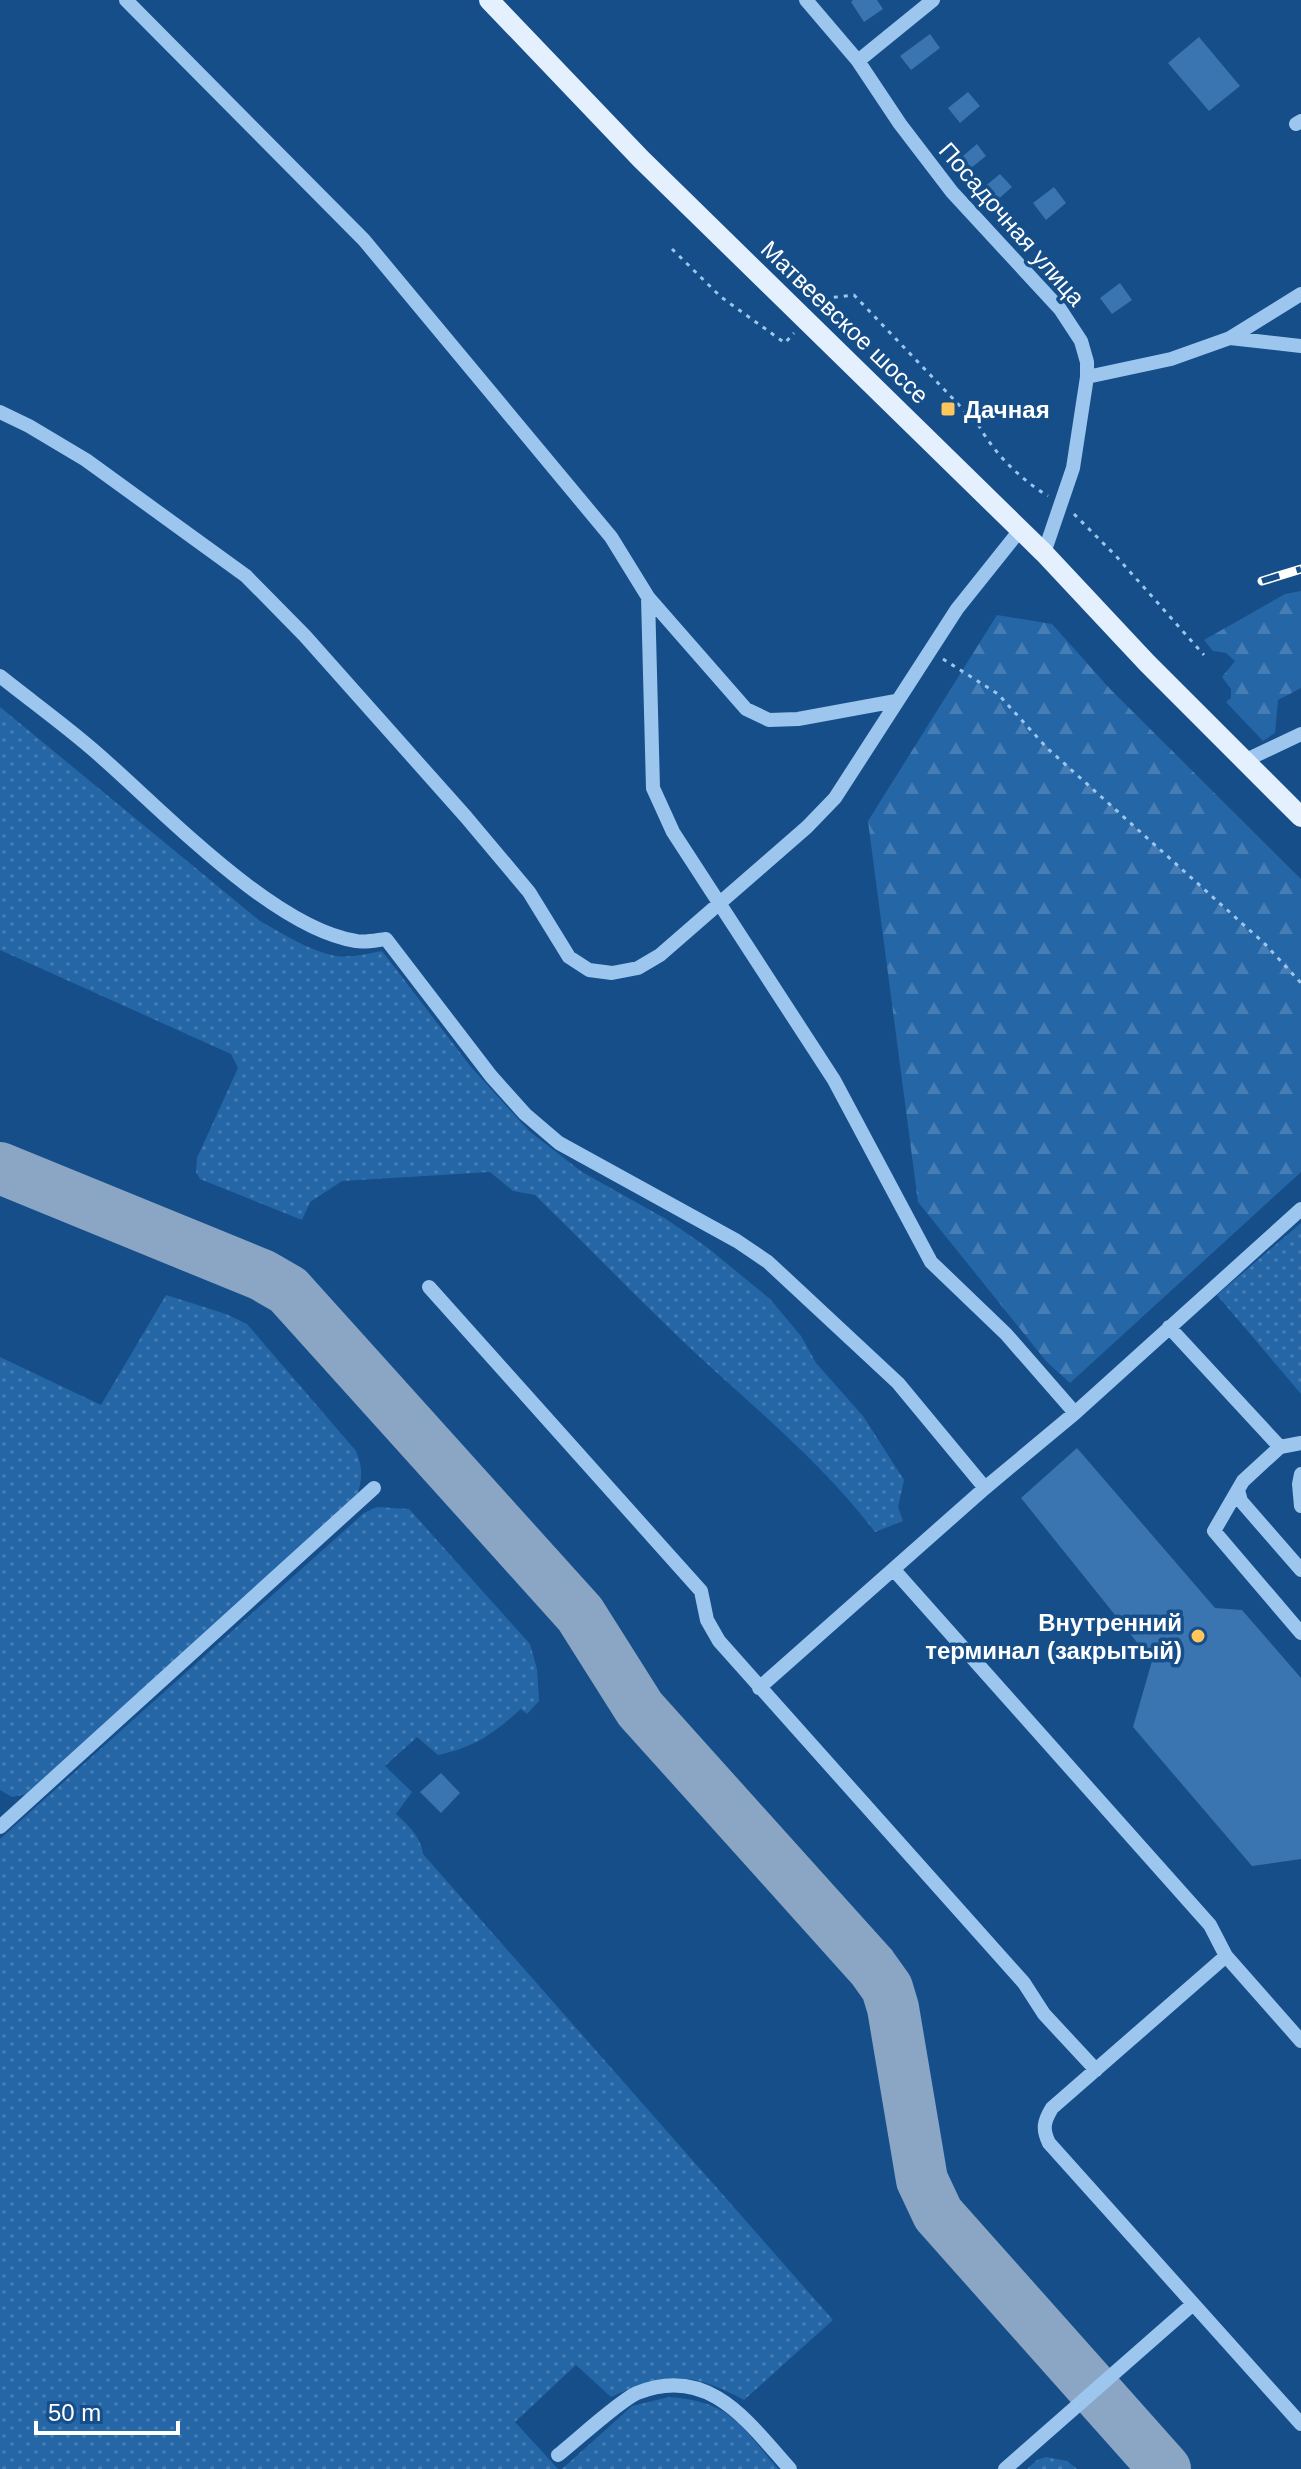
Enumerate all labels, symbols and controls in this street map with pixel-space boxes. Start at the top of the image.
street label: Посадочная улица [934,137,1091,312]
street label: Матвеевское шоссе [756,235,934,409]
place label: Дачная [964,396,1050,423]
marker: Дачная [939,400,957,418]
place label: Внутренний терминал (закрытый) [925,1609,1182,1664]
marker: Внутренний терминал (закрытый) [1189,1627,1207,1645]
scale bar [36,2385,178,2435]
text: 50 m [48,2399,101,2426]

